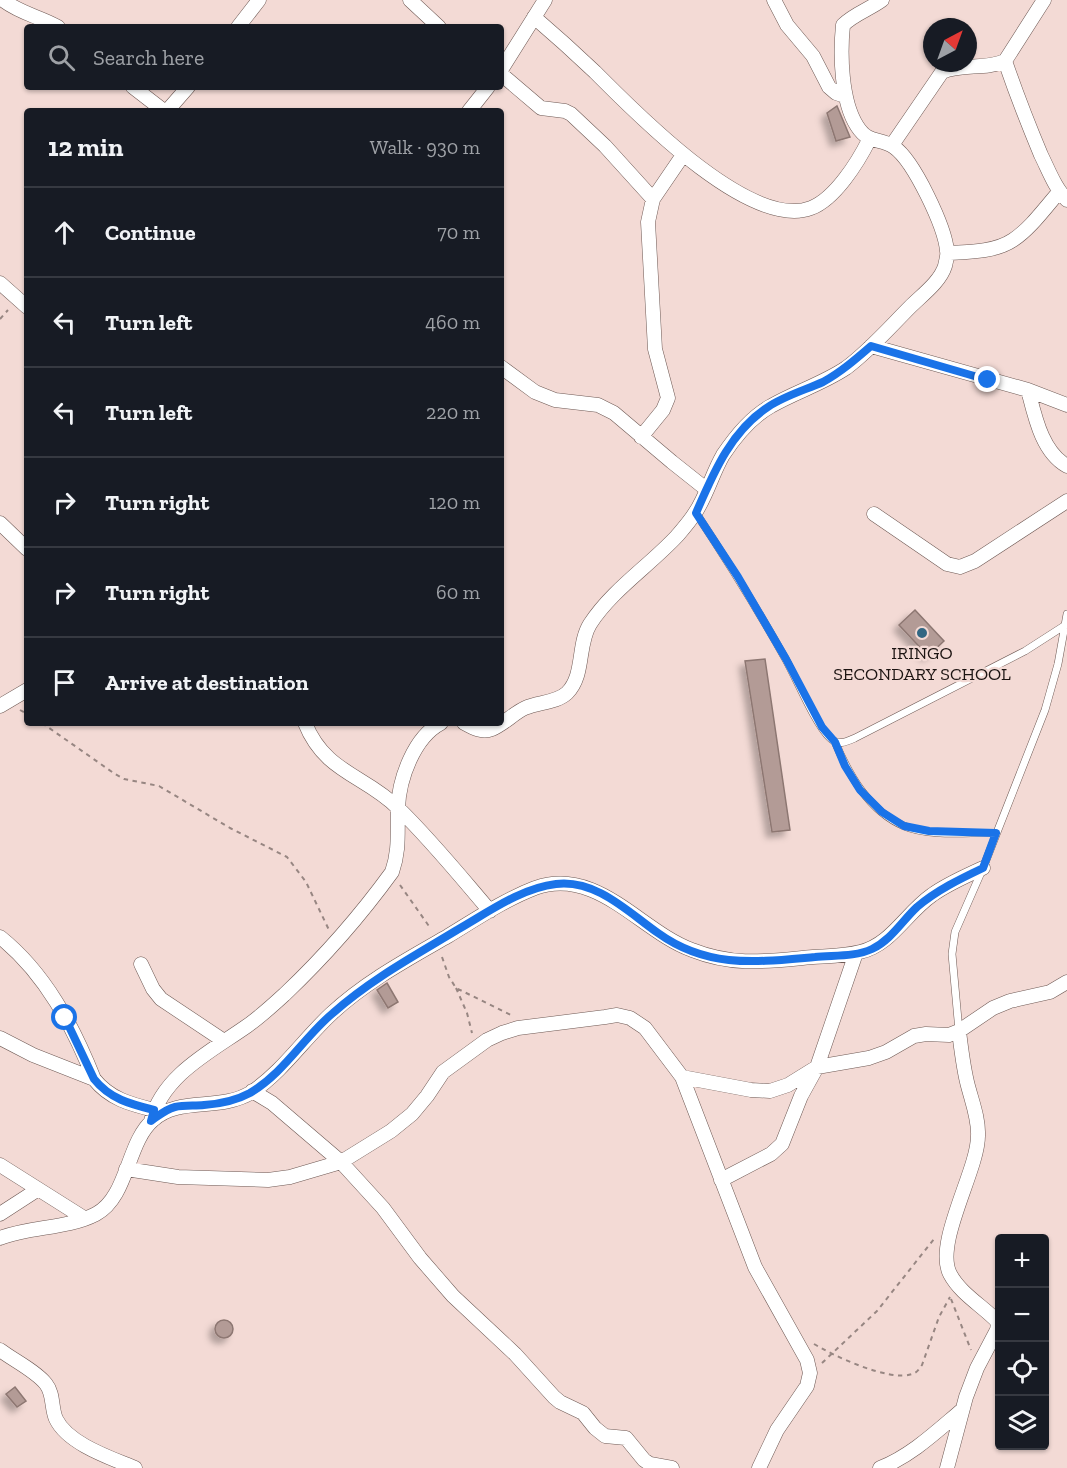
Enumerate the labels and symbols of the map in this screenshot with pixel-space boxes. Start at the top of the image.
north arrow [923,18,977,72]
route end [974,366,1000,392]
marker: IRINGO SECONDARY SCHOOL [915,626,929,640]
place label: IRINGO SECONDARY SCHOOL [833,642,1011,685]
route start [51,1004,77,1030]

